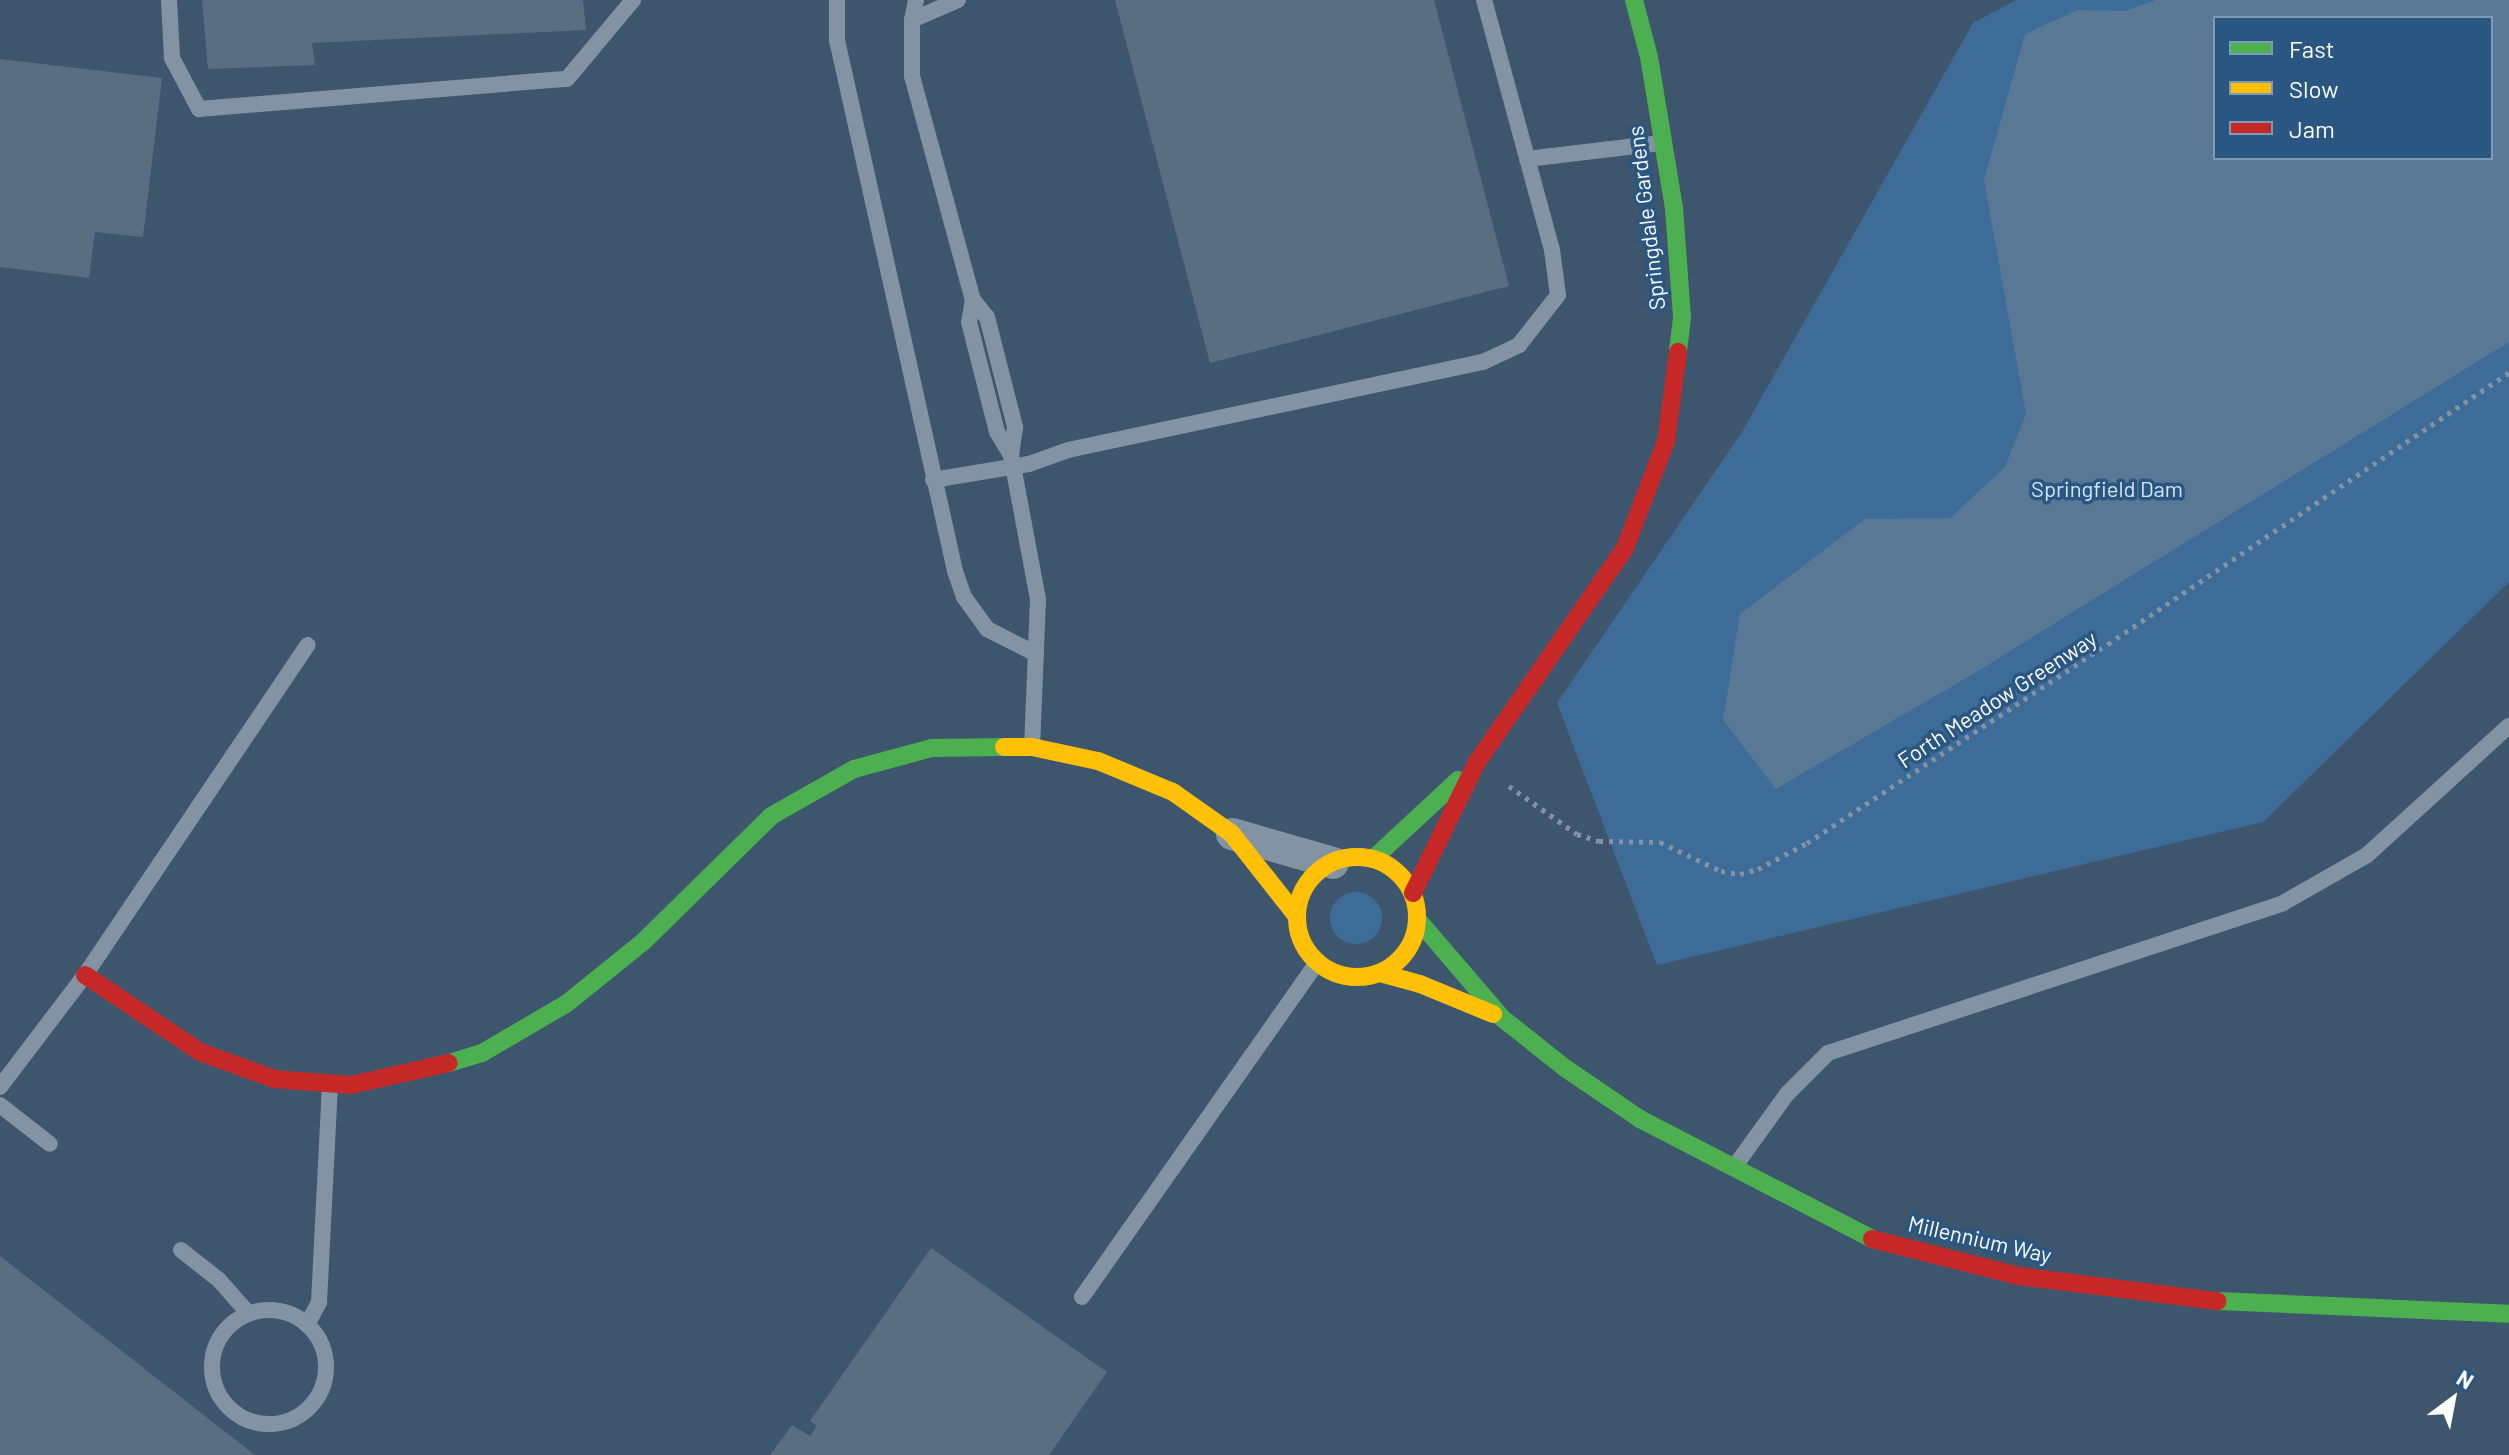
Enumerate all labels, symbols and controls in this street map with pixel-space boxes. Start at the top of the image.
legend [2213,16,2493,160]
text: Fast [2289,34,2334,63]
text: Slow [2289,74,2338,103]
text: Jam [2289,114,2335,143]
street label: Springdale Gardens [1622,124,1670,312]
park label: Springfield Dam [2031,476,2183,502]
street label: Forth Meadow Greenway [1893,625,2101,773]
street label: Millennium Way [1906,1210,2054,1268]
north arrow [2413,1359,2493,1439]
text: N [2453,1364,2479,1394]

